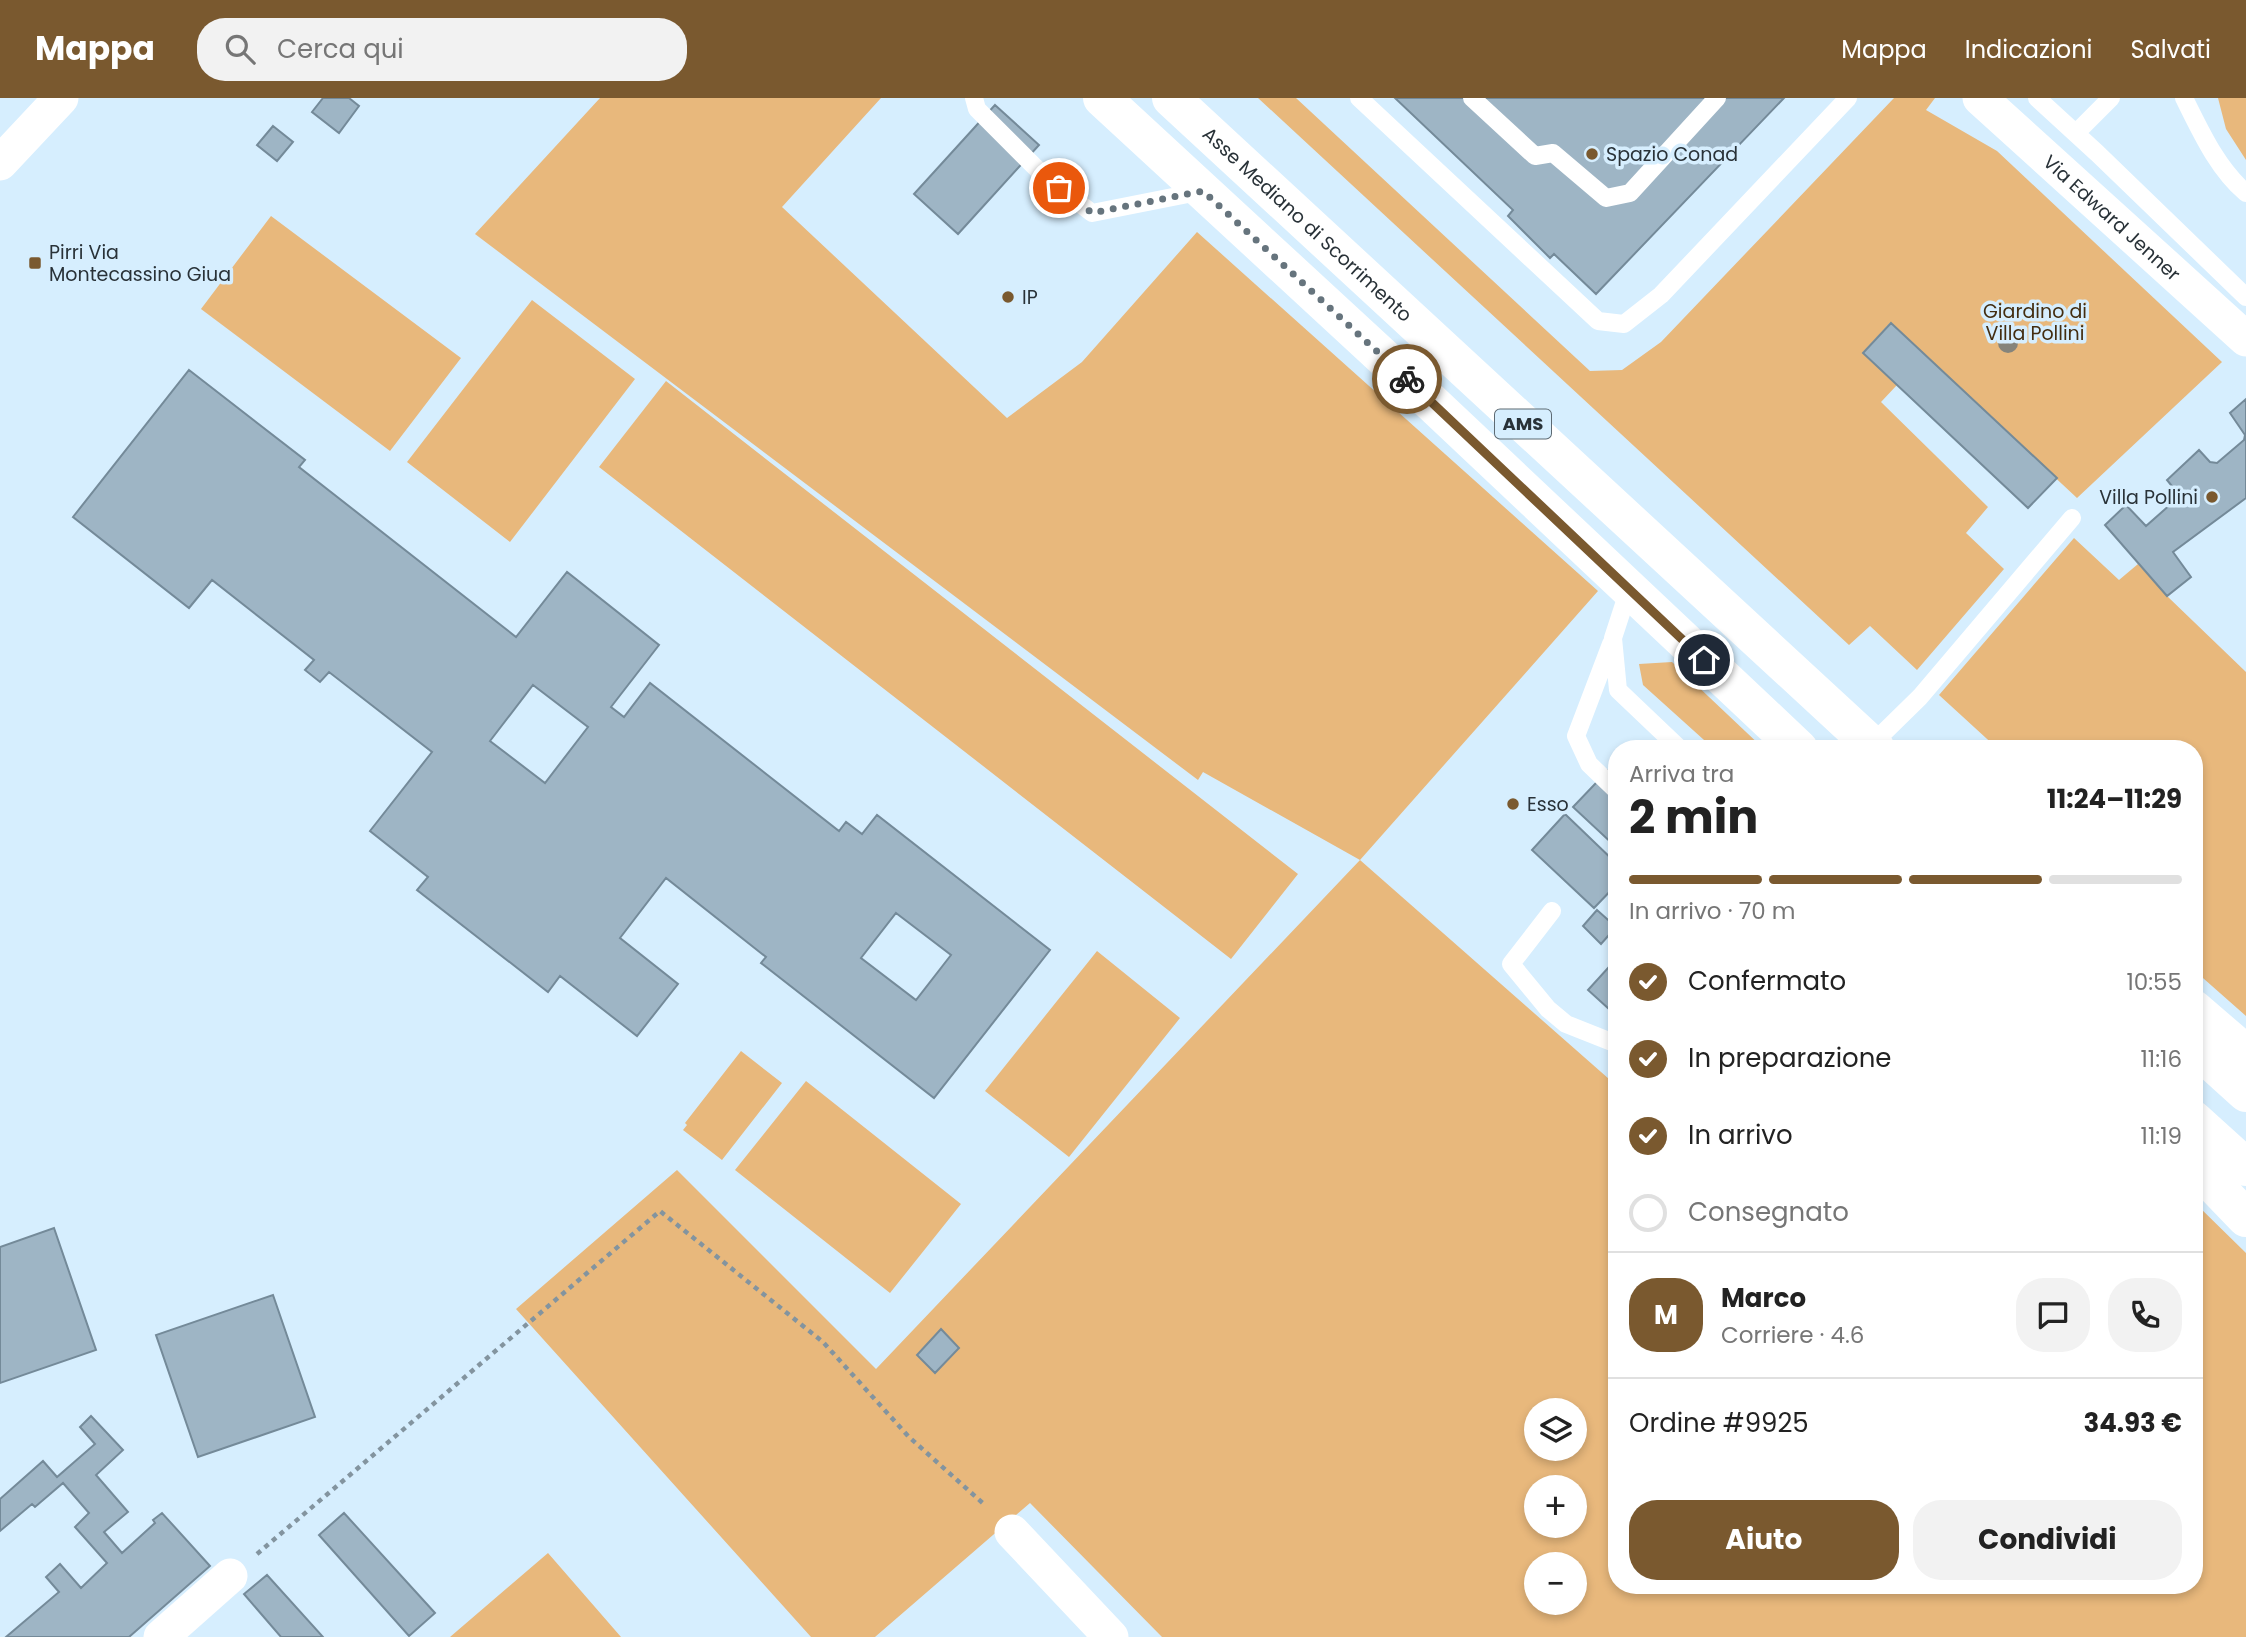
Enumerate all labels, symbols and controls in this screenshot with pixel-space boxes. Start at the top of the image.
search box [197,18,687,81]
text: Mappa [35,25,155,72]
icon: search [221,30,259,68]
text: Cerca qui [277,31,404,67]
text: Mappa [1841,33,1927,66]
text: Indicazioni [1965,33,2092,66]
text: Salvati [2130,33,2211,66]
street label: Asse Mediano di Scorrimento [1197,121,1418,328]
place label: Spazio Conad [1606,141,1738,168]
marker: Spazio Conad [1584,146,1600,162]
street label: Via Edward Jenner [2037,149,2186,287]
pin [1029,158,1089,218]
icon: bag [1040,169,1078,207]
place label: Pirri Via Montecassino Giua [49,239,231,288]
marker: Pirri Via Montecassino Giua [27,255,43,271]
place label: IP [1022,284,1038,311]
marker: IP [1000,289,1016,305]
park label: Giardino di Villa Pollini [1983,298,2087,347]
courier [1372,344,1442,414]
icon: bike [1388,360,1426,398]
road number: AMS [1495,410,1551,438]
place label: Villa Pollini [2099,484,2198,511]
marker: Villa Pollini [2204,489,2220,505]
pin [1674,630,1734,690]
icon: home [1685,641,1723,679]
text: Arriva tra [1629,758,1734,790]
text: 11:24–11:29 [2047,781,2182,817]
text: 2 min [1629,785,1758,849]
place label: Esso [1527,791,1569,818]
marker: Esso [1505,796,1521,812]
text: In arrivo · 70 m [1629,895,1796,927]
icon: check [1629,963,1667,1001]
text: Confermato [1688,963,1846,999]
text: 10:55 [2126,966,2182,998]
icon: check [1629,1040,1667,1078]
text: In preparazione [1688,1040,1891,1076]
text: 11:16 [2140,1043,2182,1075]
icon: check [1629,1117,1667,1155]
text: In arrivo [1688,1117,1793,1153]
text: 11:19 [2141,1120,2182,1152]
text: Consegnato [1688,1194,1849,1230]
button: chat [2016,1278,2090,1352]
button: phone [2108,1278,2182,1352]
text: Marco [1721,1280,1806,1316]
text: M [1654,1297,1678,1333]
text: Corriere · 4.6 [1721,1319,1864,1351]
map controls [1524,1398,1587,1615]
button: layers [1524,1398,1587,1461]
text: Ordine #9925 [1629,1405,1809,1441]
text: 34.93 € [2083,1405,2182,1441]
button: + [1524,1475,1587,1538]
button: Aiuto [1629,1500,1899,1580]
button: Condividi [1913,1500,2182,1580]
button: − [1524,1552,1587,1615]

